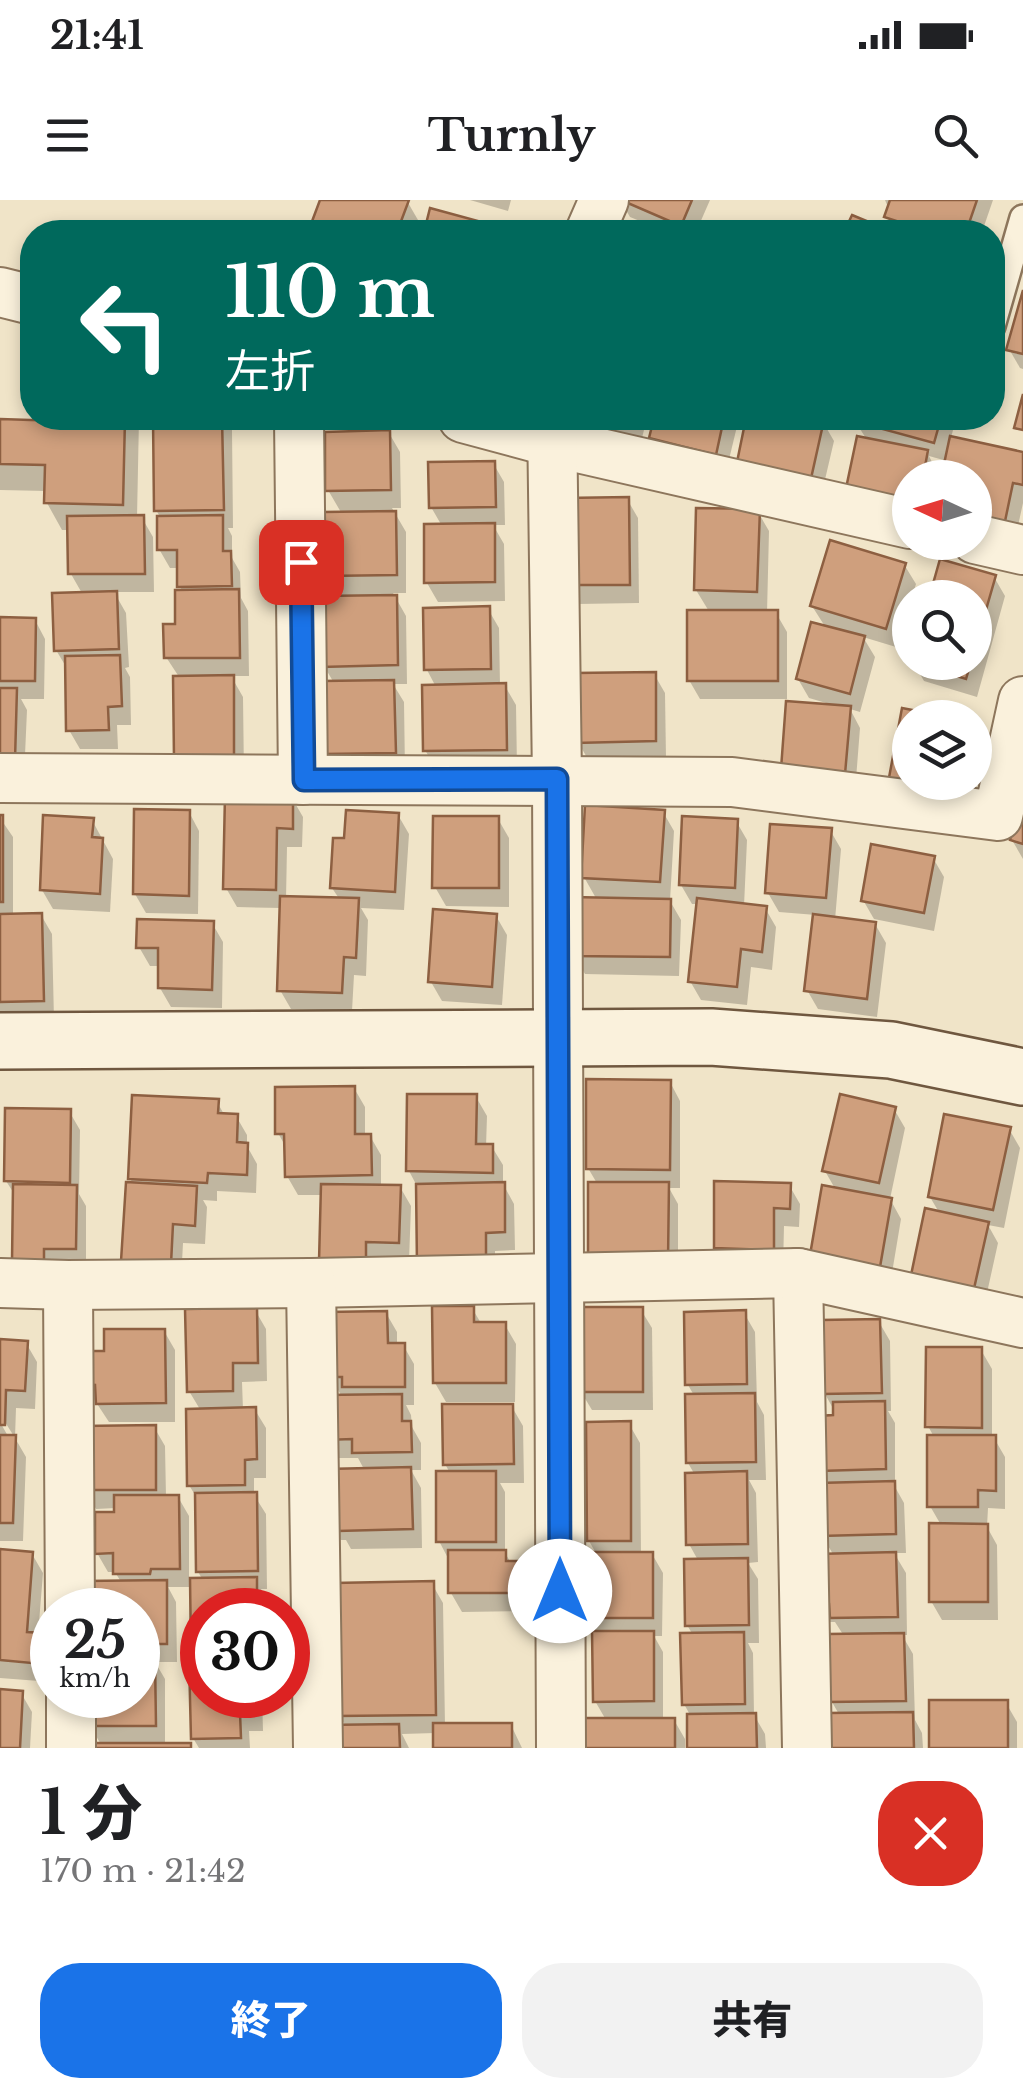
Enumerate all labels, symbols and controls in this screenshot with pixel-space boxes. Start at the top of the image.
text: 21:41 [50,12,144,59]
text: Turnly [428,107,595,163]
icon: menu [40,108,95,163]
icon: search [928,108,983,163]
text: 110 m [225,249,435,336]
icon: left [60,260,190,390]
text: 左折 [225,343,315,399]
north arrow [892,460,992,560]
map controls [892,460,992,800]
pin [259,520,344,605]
icon: arrive [274,535,329,590]
button: search [892,580,992,680]
button: layers [892,700,992,800]
position arrow [508,1539,612,1643]
speed limit sign: 30 [180,1588,310,1718]
text: 25 [64,1609,126,1672]
text: km/h [60,1663,130,1694]
text: 1 分 [40,1776,142,1850]
button: close [878,1781,983,1886]
text: 170 m · 21:42 [40,1851,246,1891]
button: 終了 [40,1963,502,2078]
button: 共有 [522,1963,983,2078]

